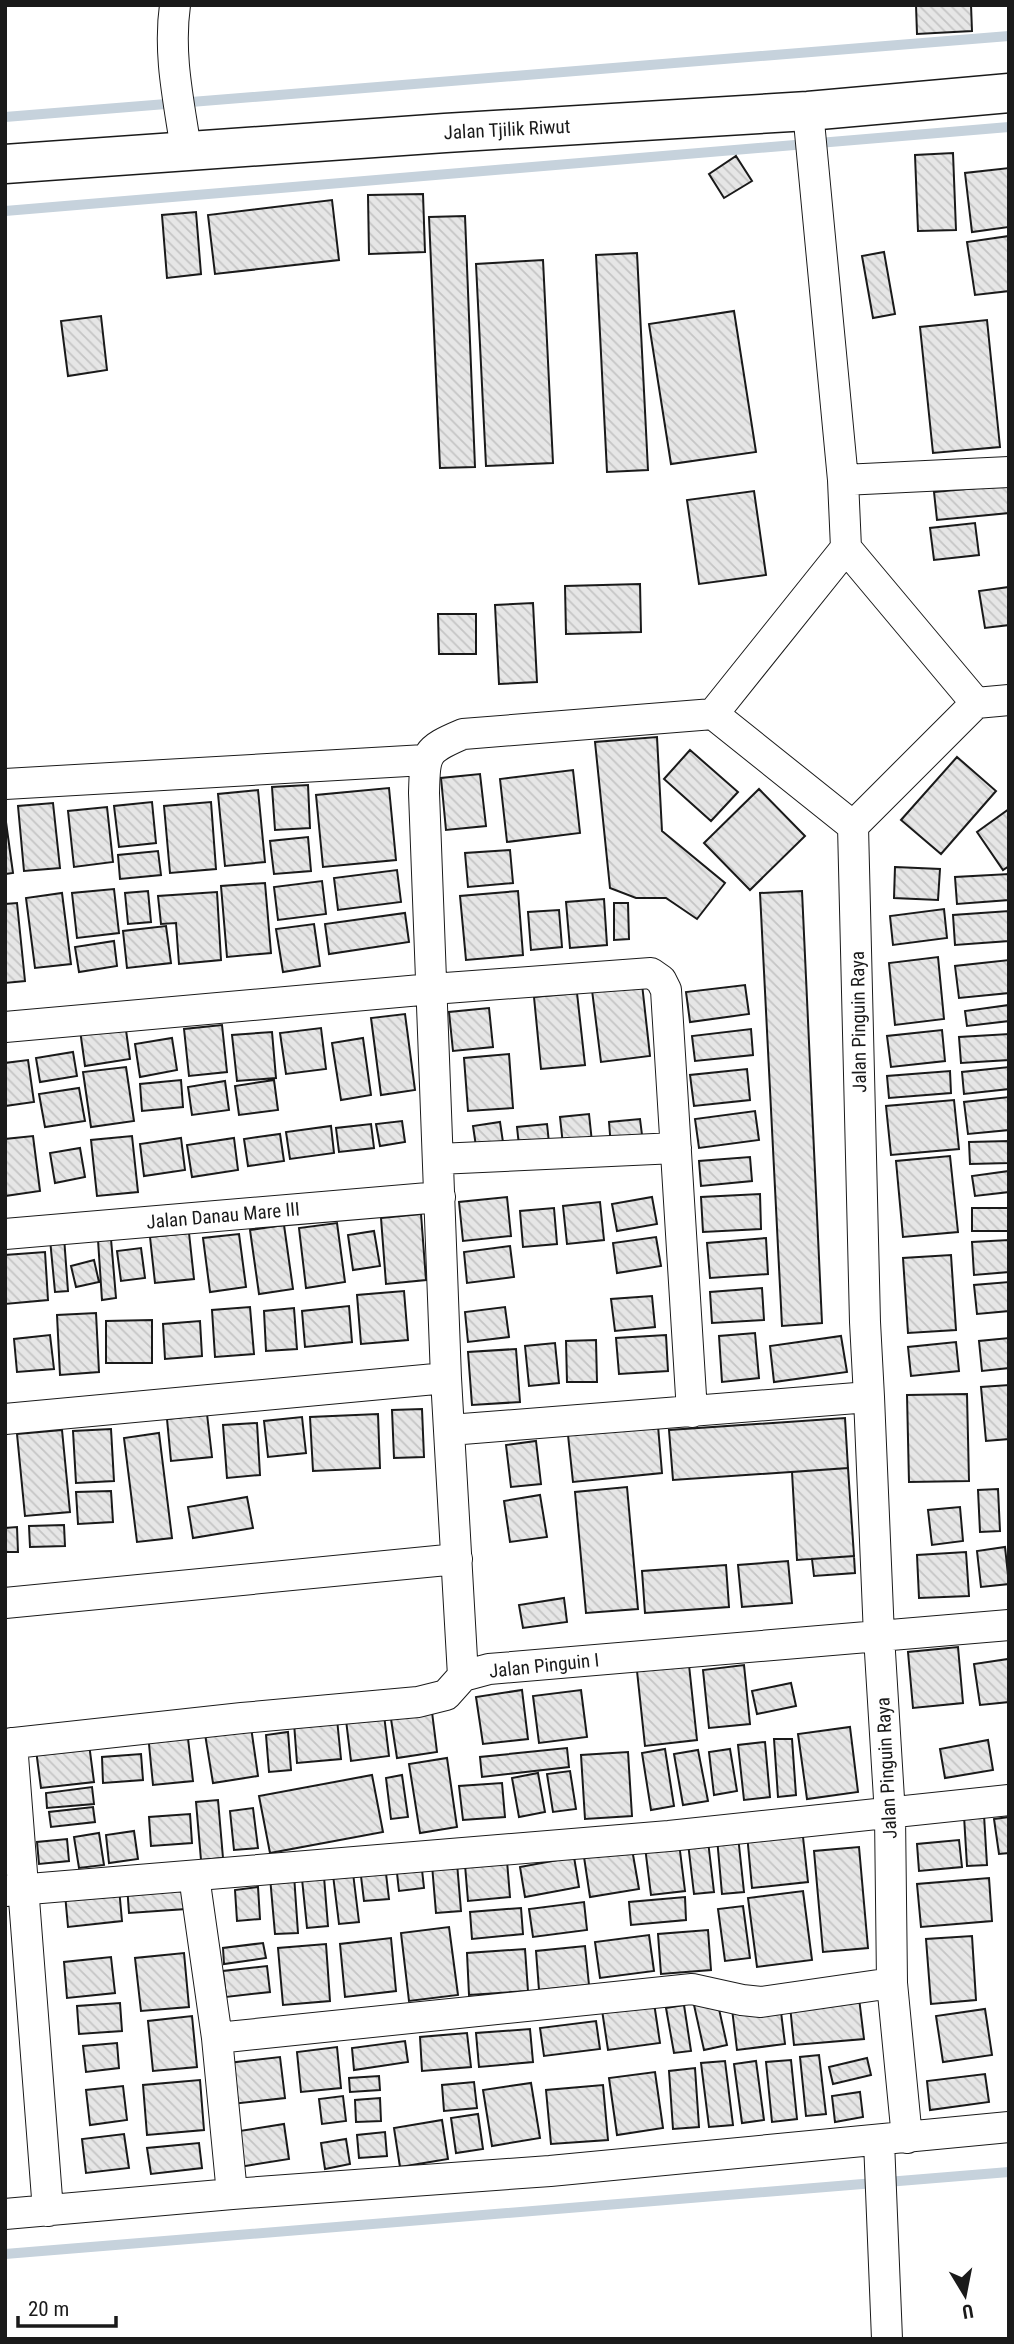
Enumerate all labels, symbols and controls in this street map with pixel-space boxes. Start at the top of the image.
street label: Jalan Tjilik Riwut [443,115,571,144]
street label: Jalan Pinguin Raya [846,951,871,1093]
street label: Jalan Danau Mare III [145,1197,301,1234]
street label: Jalan Pinguin I [488,1648,600,1683]
street label: Jalan Pinguin Raya [871,1697,902,1839]
north arrow [930,2260,1000,2330]
scale bar [18,2284,116,2328]
text: 20 m [28,2297,69,2321]
text: U [961,2299,975,2324]

